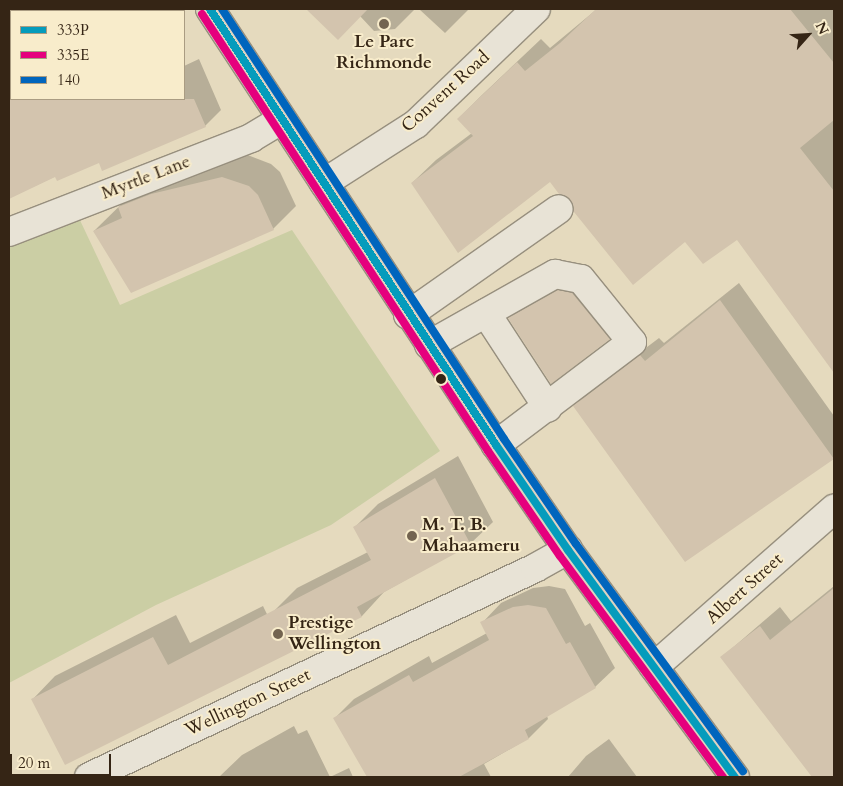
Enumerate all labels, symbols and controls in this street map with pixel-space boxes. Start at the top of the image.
legend [10,10,185,100]
north arrow [783,10,833,60]
marker: Le Parc Richmonde [378,18,390,30]
text: N [811,19,833,38]
text: 333P [57,20,89,40]
place label: Le Parc Richmonde [336,32,432,74]
text: 335E [57,45,89,65]
street label: Convent Road [397,47,495,137]
text: 140 [57,70,80,90]
street label: Myrtle Lane [99,151,193,205]
unlabelled marker [436,374,446,384]
place label: M. T. B. Mahaameru [422,515,520,558]
marker: M. T. B. Mahaameru [406,530,418,542]
street label: Albert Street [702,549,788,629]
place label: Prestige Wellington [288,613,381,656]
marker: Prestige Wellington [272,628,284,640]
street label: Wellington Street [182,664,314,742]
scale bar [12,744,114,776]
text: 20 m [18,753,50,773]

